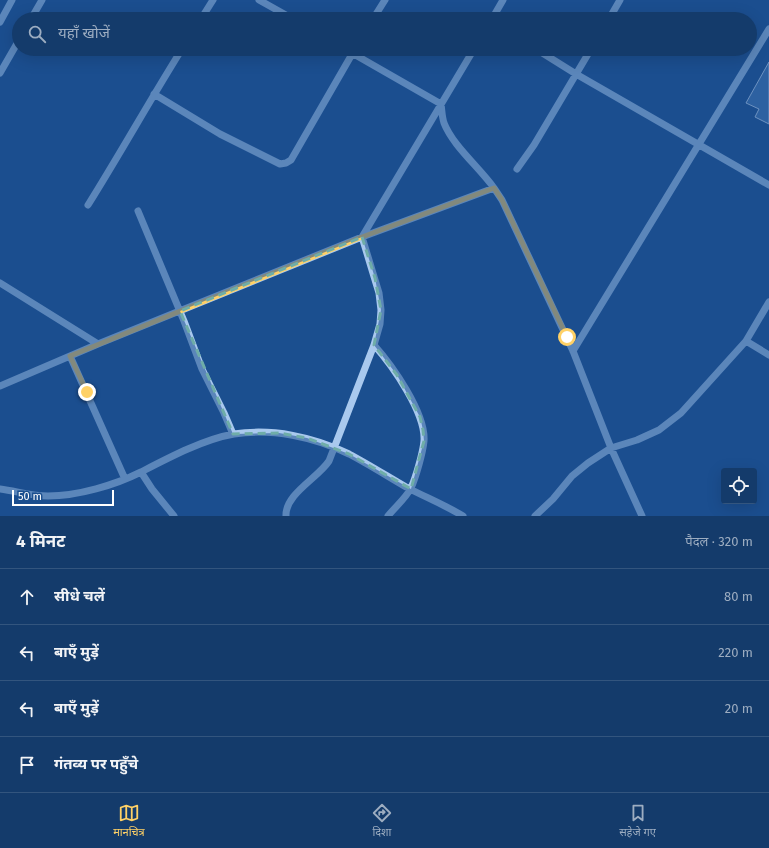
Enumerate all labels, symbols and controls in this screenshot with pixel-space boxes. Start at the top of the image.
search box [12,12,757,56]
icon: search [26,23,48,45]
text: यहाँ खोजें [58,24,110,42]
route start [558,328,576,346]
route end [78,383,96,401]
map controls [721,468,757,504]
button: locate [721,468,757,504]
scale bar [12,488,114,507]
text: 50 m [18,490,42,503]
text: 4 मिनट [16,531,65,552]
text: पैदल · 320 m [685,534,753,549]
icon: ahead [16,586,38,608]
text: सीधे चलें [54,587,105,605]
text: 80 m [724,589,753,604]
icon: left [16,642,38,664]
text: बाएँ मुड़ें [54,643,99,661]
text: 220 m [718,645,753,660]
icon: left [16,698,38,720]
text: बाएँ मुड़ें [54,699,99,717]
text: 20 m [725,701,753,716]
icon: arrive [16,754,38,776]
text: गंतव्य पर पहुँचे [54,755,138,773]
tab: मानचित्र [113,802,145,840]
tab: दिशा [371,802,393,840]
tab: सहेजे गए [619,802,656,840]

